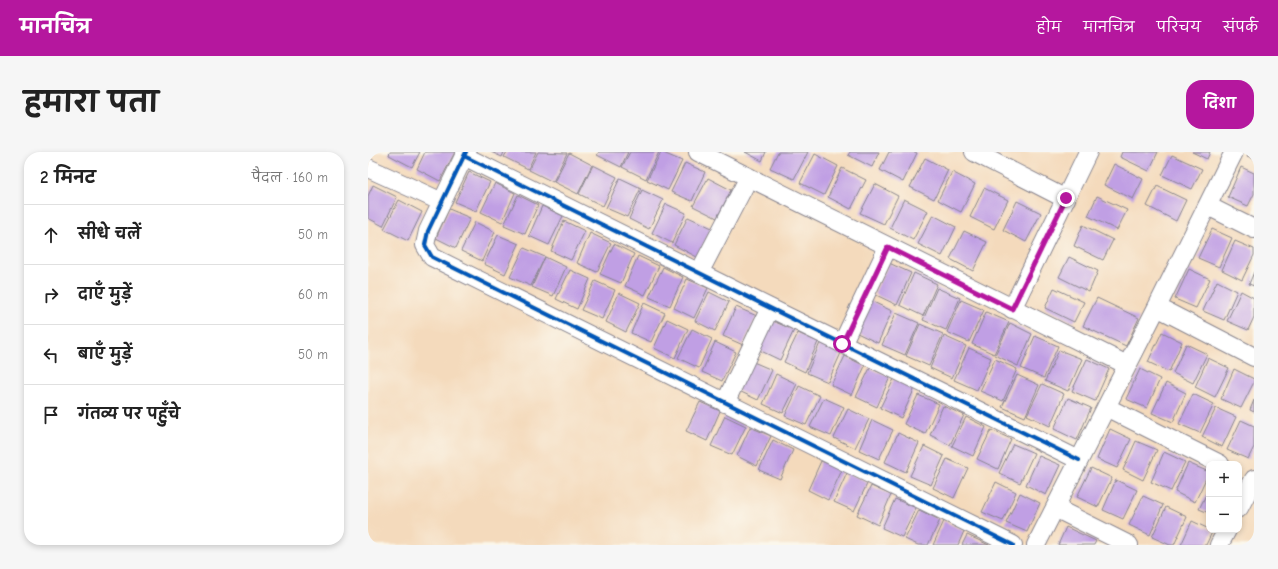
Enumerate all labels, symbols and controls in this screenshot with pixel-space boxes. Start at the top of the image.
text: मानचित्र [20,16,91,38]
text: होम [1037,19,1061,36]
text: मानचित्र [1083,19,1135,36]
text: परिचय [1157,19,1201,36]
text: संपर्क [1223,19,1258,36]
button: दिशा [1186,80,1254,129]
text: हमारा पता [24,87,158,119]
text: 2 मिनट [40,168,96,187]
text: पैदल · 160 m [252,170,328,185]
route end [1057,189,1075,207]
icon: ahead [40,224,62,246]
text: सीधे चलें [78,225,141,243]
text: 50 m [298,227,328,242]
icon: right [40,284,62,306]
text: दाएँ मुड़ें [78,285,132,303]
text: 60 m [298,287,328,302]
route start [833,335,851,353]
icon: left [40,344,62,366]
text: बाएँ मुड़ें [78,345,132,363]
text: 50 m [298,347,328,362]
icon: arrive [40,404,62,426]
text: गंतव्य पर पहुँचे [78,405,180,423]
map controls [1206,461,1242,533]
button: + [1206,461,1242,497]
button: − [1206,497,1242,533]

